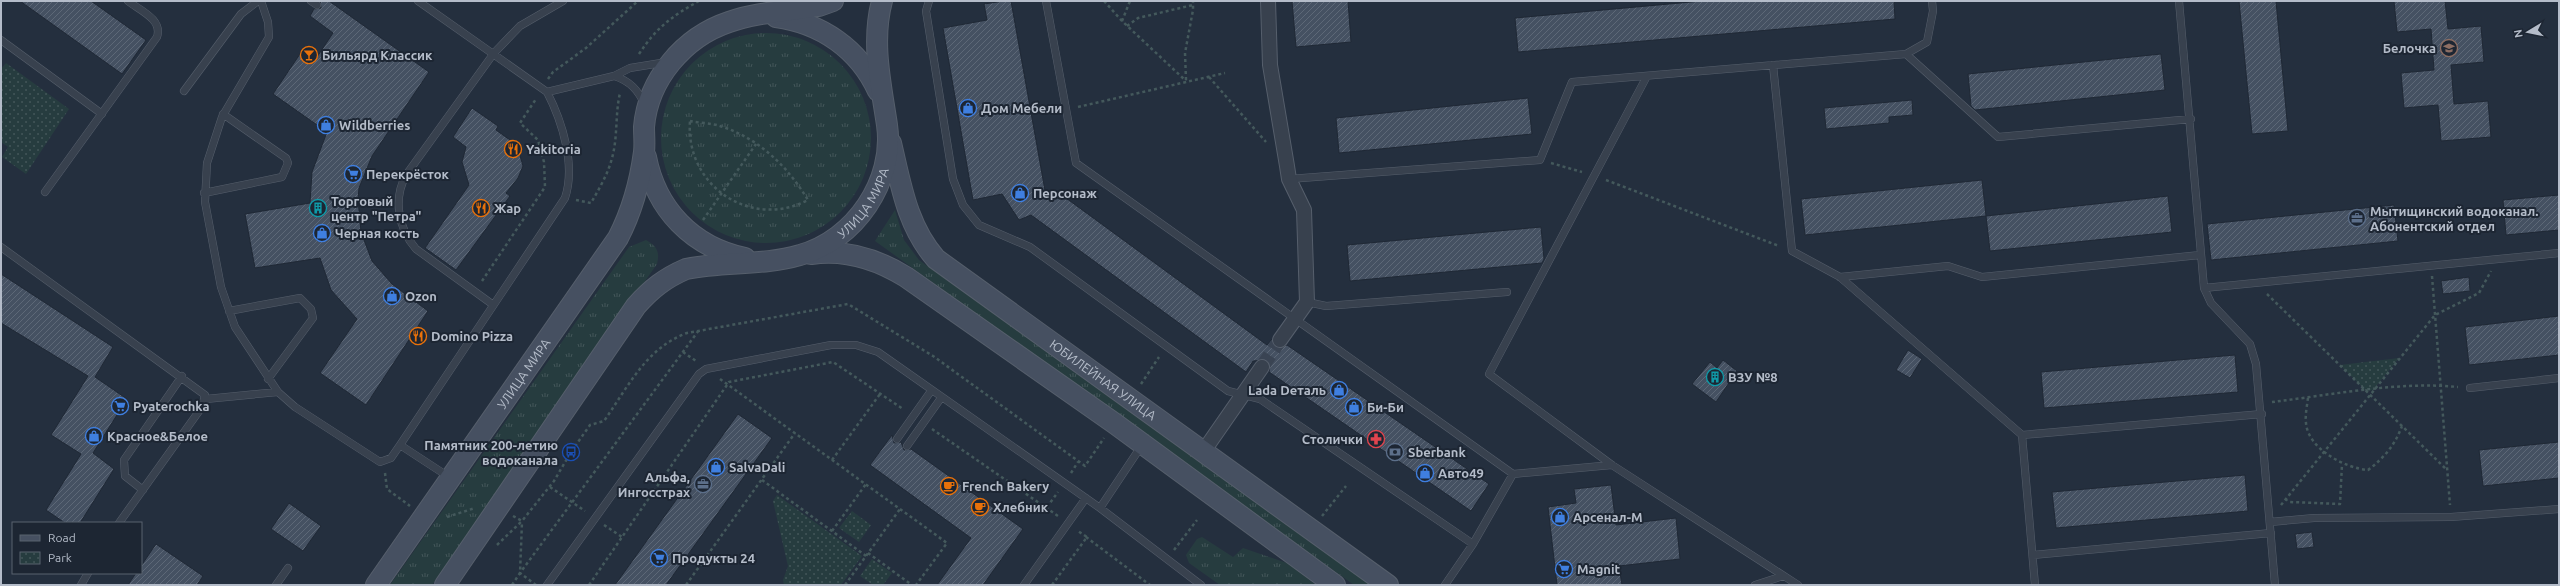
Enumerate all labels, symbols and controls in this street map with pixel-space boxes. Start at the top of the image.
north arrow [2508,12,2548,52]
text: N [2512,29,2525,39]
school or university icon: Белочка [2439,38,2459,58]
place label: Белочка [2383,41,2436,55]
bar icon: Бильярд Классик [299,45,319,65]
place label: Бильярд Классик [322,48,433,62]
shop icon: Дом Мебели [958,98,978,118]
place label: Дом Мебели [981,101,1062,115]
shop icon: Wildberries [316,115,336,135]
place label: Wildberries [339,118,410,132]
restaurant icon: Yakitoria [503,139,523,159]
place label: Yakitoria [526,142,581,156]
supermarket icon: Перекрёсток [343,164,363,184]
street label: УЛИЦА МИРА [835,166,891,241]
place label: Перекрёсток [366,167,450,181]
shop icon: Персонаж [1010,183,1030,203]
place label: Персонаж [1033,186,1097,200]
place label: Торговый центр "Петра" [331,194,421,223]
building icon: Торговый центр "Петра" [308,198,328,218]
restaurant icon: Жар [471,198,491,218]
place label: Жар [494,201,521,215]
place label: Мытищинский водоканал. Абонентский отдел [2370,204,2538,233]
office icon: Мытищинский водоканал. Абонентский отдел [2347,208,2367,228]
shop icon: Черная кость [312,223,332,243]
place label: Черная кость [335,226,419,240]
shop icon: Ozon [382,286,402,306]
place label: Ozon [405,289,437,303]
restaurant icon: Domino Pizza [408,326,428,346]
place label: Domino Pizza [431,329,513,343]
street label: УЛИЦА МИРА [494,335,553,411]
street label: ЮБИЛЕЙНАЯ УЛИЦА [1047,337,1160,423]
building icon: ВЗУ №8 [1705,367,1725,387]
place label: ВЗУ №8 [1728,370,1777,384]
shop icon: Lada Dеталь [1329,380,1349,400]
place label: Lada Dеталь [1248,383,1326,397]
supermarket icon: Pyaterochka [110,396,130,416]
shop icon: Би-Би [1344,397,1364,417]
place label: Pyaterochka [133,399,210,413]
place label: Би-Би [1367,400,1404,414]
shop icon: Красное&Белое [84,426,104,446]
place label: Красное&Белое [107,429,208,443]
pharmacy icon: Столички [1366,429,1386,449]
place label: Столички [1302,432,1363,446]
place label: Памятник 200-летию водоканала [424,438,558,467]
bus stop icon: Памятник 200-летию водоканала [561,442,581,462]
bank icon: Sberbank [1385,442,1405,462]
place label: Sberbank [1408,445,1466,459]
shop icon: SalvaDali [706,457,726,477]
place label: SalvaDali [729,460,785,474]
shop icon: Авто49 [1415,463,1435,483]
place label: Авто49 [1438,466,1484,480]
place label: Альфа, Ингосстрах [618,470,690,499]
office icon: Альфа, Ингосстрах [693,474,713,494]
cafe icon: French Bakery [939,476,959,496]
place label: French Bakery [962,479,1049,493]
cafe icon: Хлебник [970,497,990,517]
place label: Хлебник [993,500,1049,514]
shop icon: Арсенал-М [1550,507,1570,527]
place label: Арсенал-М [1573,510,1643,524]
legend [12,522,142,574]
text: Road [48,531,76,544]
supermarket icon: Продукты 24 [649,548,669,568]
text: Park [48,551,72,564]
place label: Продукты 24 [672,551,755,565]
supermarket icon: Magnit [1554,559,1574,579]
place label: Magnit [1577,562,1621,576]

